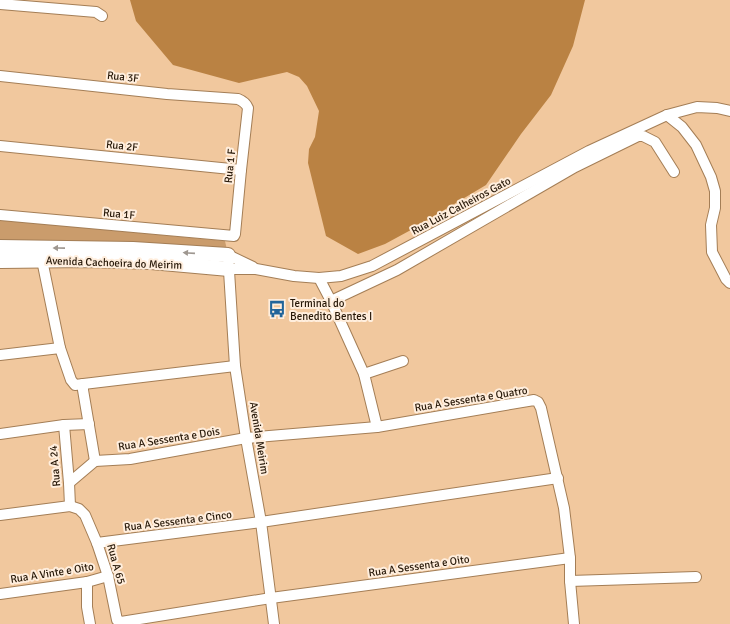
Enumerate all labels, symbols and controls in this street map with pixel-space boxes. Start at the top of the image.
street label: Rua 3F [106,69,140,85]
street label: Rua 2F [105,138,139,154]
street label: Rua 1 F [222,148,238,184]
street label: Rua Luiz Calheiros Gato [409,174,513,238]
street label: Rua 1F [102,206,136,222]
one-way arrow [52,245,65,251]
one-way arrow [183,249,195,256]
street label: Avenida Cachoeira do Meirim [46,254,183,272]
place label: Terminal do Benedito Bentes I [290,297,372,323]
bus stop icon: Terminal do Benedito Bentes I [267,299,287,319]
street label: Rua A Sessenta e Quatro [414,384,529,414]
street label: Avenida Meirim [247,401,271,475]
street label: Rua A Sessenta e Dois [117,425,221,453]
street label: Rua A 24 [47,445,63,487]
street label: Rua A Sessenta e Cinco [123,508,233,534]
street label: Rua A 65 [104,542,128,586]
street label: Rua A Sessenta e Oito [368,552,471,580]
street label: Rua A Vinte e Oito [9,560,95,586]

